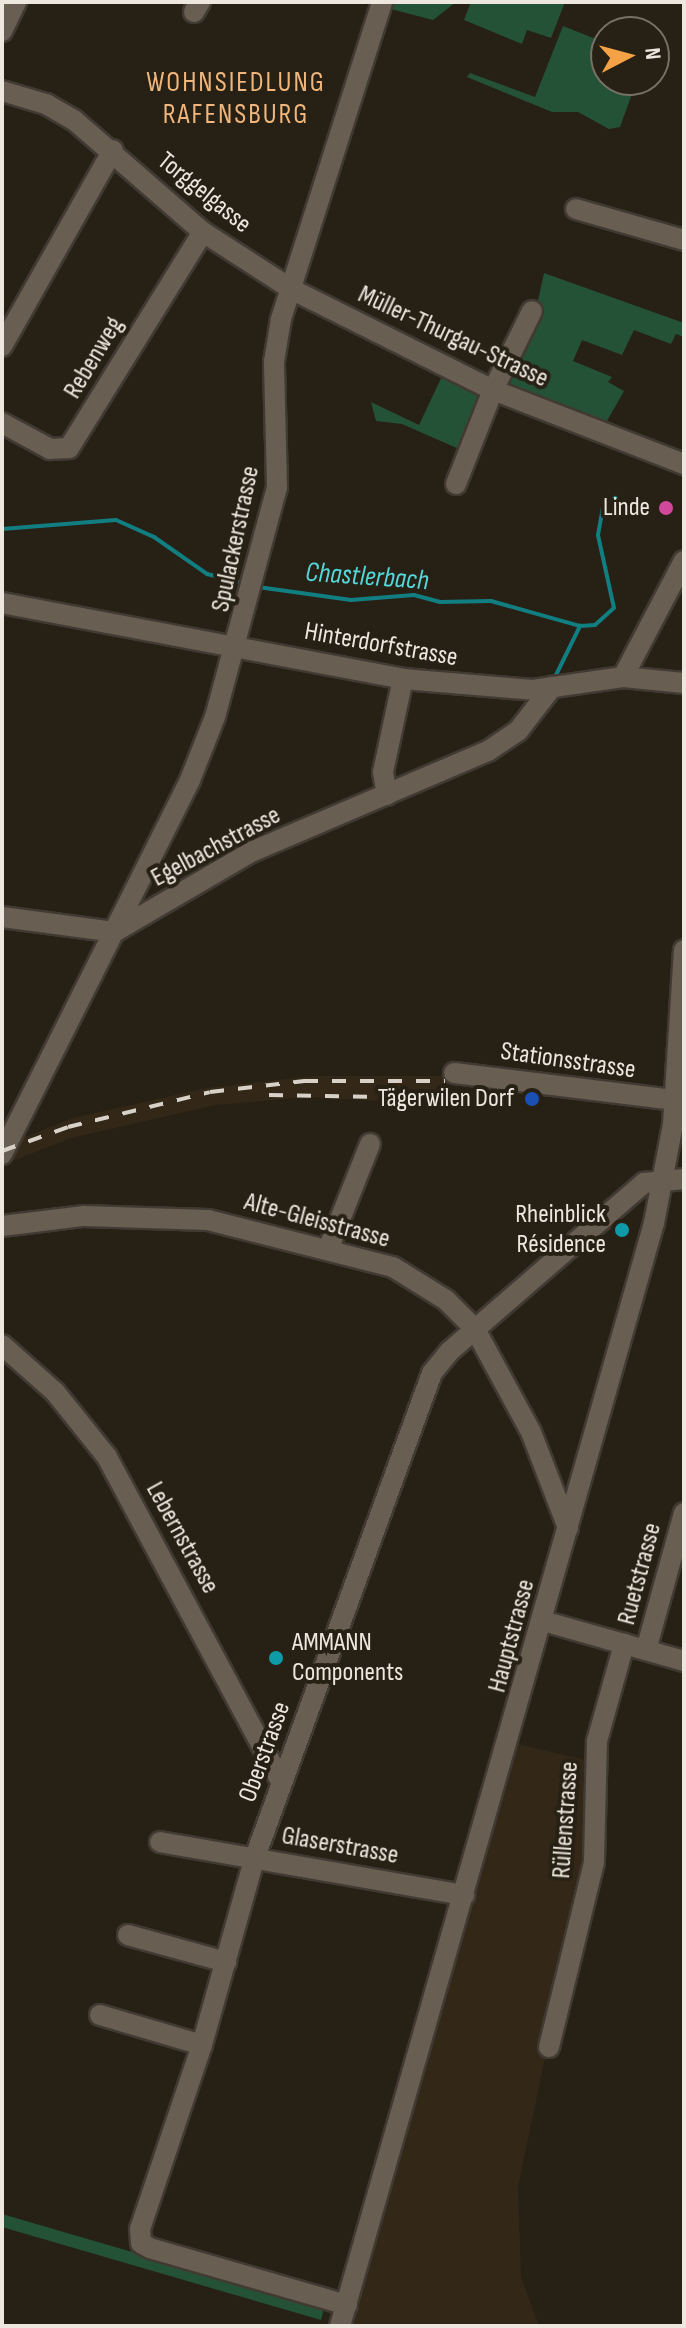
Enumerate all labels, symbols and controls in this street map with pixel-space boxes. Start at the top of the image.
north arrow [590,16,670,96]
text: N [638,46,666,61]
district label: WOHNSIEDLUNG RAFENSBURG [146,66,326,132]
street label: Torggelgasse [151,146,257,240]
street label: Müller-Thurgau-Strasse [353,279,553,395]
street label: Rebenweg [57,311,131,405]
street label: Spulackerstrasse [205,463,267,615]
place label: Linde [603,492,650,524]
marker: Linde [657,499,675,517]
water label: Chastlerbach [304,556,430,598]
street label: Hinterdorfstrasse [302,616,460,674]
street label: Egelbachstrasse [146,800,286,894]
street label: Stationsstrasse [499,1036,637,1086]
place label: Tägerwilen Dorf [378,1083,514,1115]
marker: Tägerwilen Dorf [521,1088,543,1110]
street label: Alte-Gleisstrasse [241,1187,393,1255]
place label: Rheinblick Résidence [515,1199,606,1260]
marker: Rheinblick Résidence [613,1221,631,1239]
street label: Lebernstrasse [139,1477,225,1599]
street label: Ruetstrasse [611,1520,669,1628]
street label: Hauptstrasse [482,1576,542,1696]
place label: AMMANN Components [292,1627,403,1688]
marker: AMMANN Components [267,1649,285,1667]
street label: Oberstrasse [233,1698,297,1806]
street label: Rüllenstrasse [546,1760,586,1880]
street label: Glaserstrasse [279,1820,401,1872]

